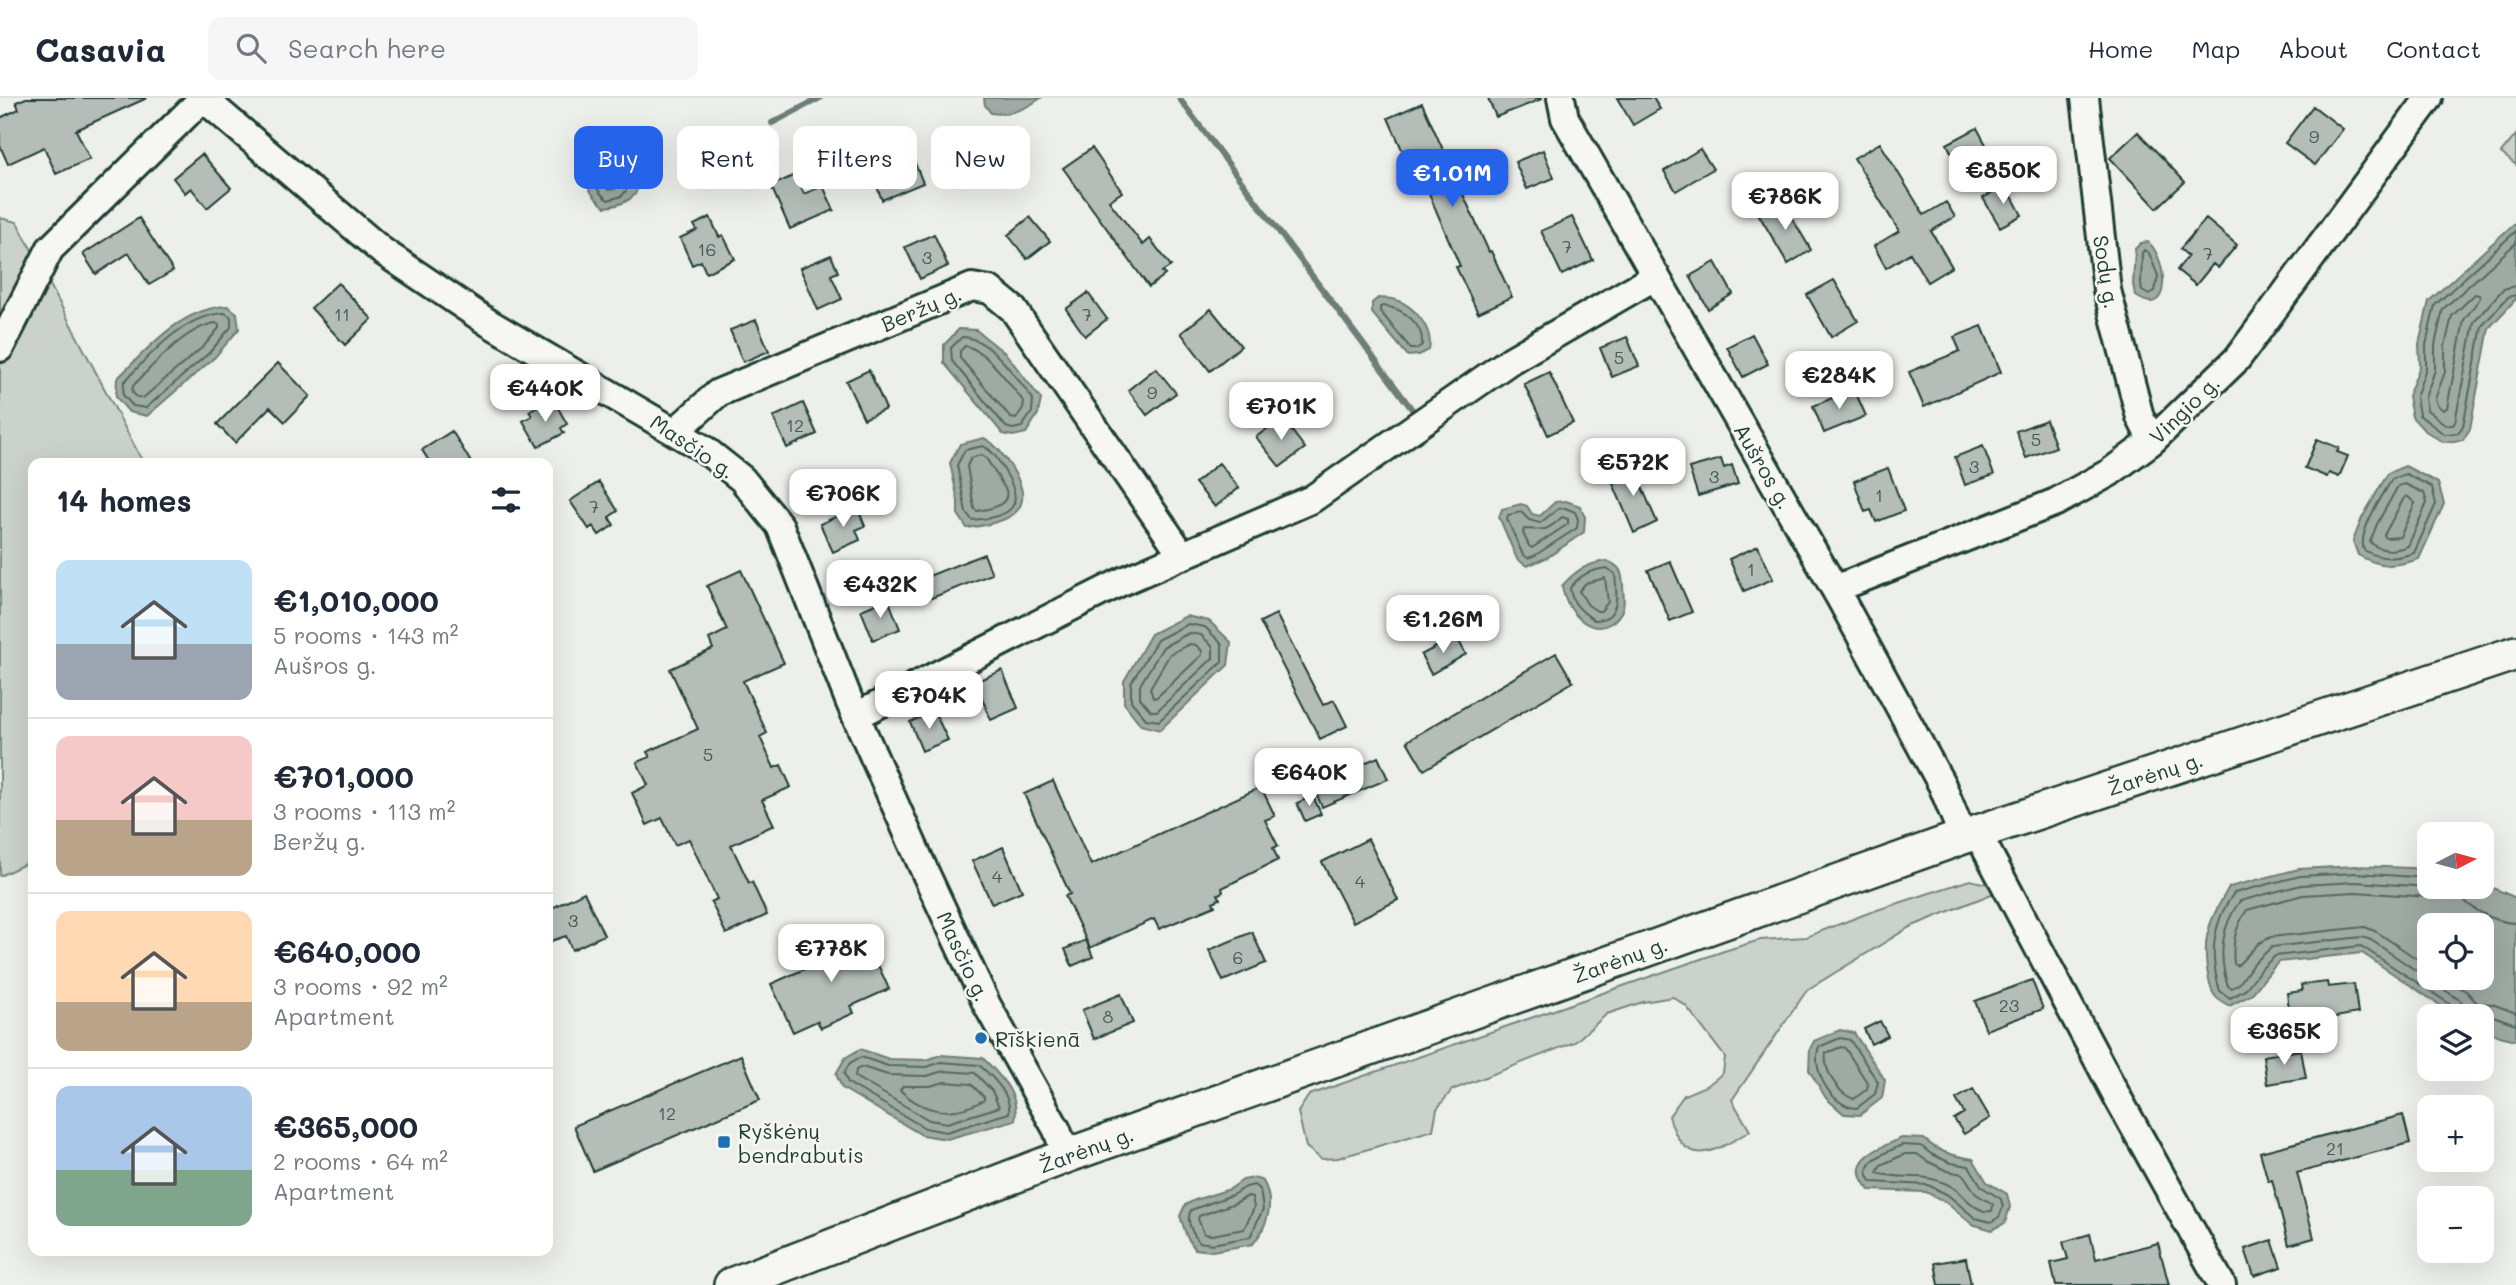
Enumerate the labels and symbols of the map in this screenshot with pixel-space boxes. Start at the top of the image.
house number: 9 [2309,124,2320,148]
pin: €850K [1954,146,2052,206]
pin: €1.01M [1395,150,1509,209]
pin: €786K [1736,172,1834,232]
street label: Sodų g. [2088,233,2126,311]
house number: 7 [1562,234,1572,258]
house number: 16 [698,237,716,261]
house number: 7 [2203,241,2213,265]
house number: 3 [922,245,932,269]
street label: Beržų g. [877,279,965,337]
house number: 11 [334,302,350,326]
house number: 7 [1082,302,1092,326]
house number: 5 [1614,345,1624,369]
pin: €284K [1790,352,1888,411]
pin: €440K [496,364,594,424]
street label: Vingio g. [2143,369,2225,449]
house number: 9 [1147,380,1158,404]
pin: €701K [1232,382,1330,442]
street label: Masčio g. [646,408,740,484]
house number: 12 [786,413,804,437]
street label: Aušros g. [1729,418,1799,514]
house number: 5 [2031,427,2041,451]
pin: €572K [1584,438,1682,498]
house number: 3 [1969,454,1979,478]
house number: 3 [1709,464,1719,488]
pin: €706K [794,470,892,529]
house number: 1 [1875,483,1883,507]
house number: 7 [589,494,599,518]
house number: 1 [1747,557,1755,581]
pin: €432K [831,560,929,620]
pin: €1.26M [1386,596,1500,655]
pin: €704K [880,672,978,731]
house number: 5 [703,742,713,766]
street label: Žarėnų g. [2104,745,2206,801]
pin: €640K [1260,748,1358,808]
north arrow [2417,822,2494,900]
house number: 4 [992,864,1003,888]
house number: 4 [1355,869,1366,893]
street label: Masčio g. [931,907,997,1005]
house number: 3 [568,908,578,932]
pin: €778K [782,924,880,984]
street label: Žarėnų g. [1569,929,1671,989]
house number: 6 [1233,945,1243,969]
house number: 23 [1999,993,2019,1017]
house number: 8 [1103,1004,1114,1028]
pin: €365K [2235,1007,2333,1067]
place label: Rīškienā [995,1025,1081,1052]
marker: Rīškienā [973,1030,989,1046]
house number: 12 [658,1101,676,1125]
place label: Ryškėnų bendrabutis [738,1117,864,1168]
street label: Žarėnų g. [1035,1119,1137,1179]
marker: Ryškėnų bendrabutis [716,1134,732,1150]
house number: 21 [2326,1136,2344,1160]

